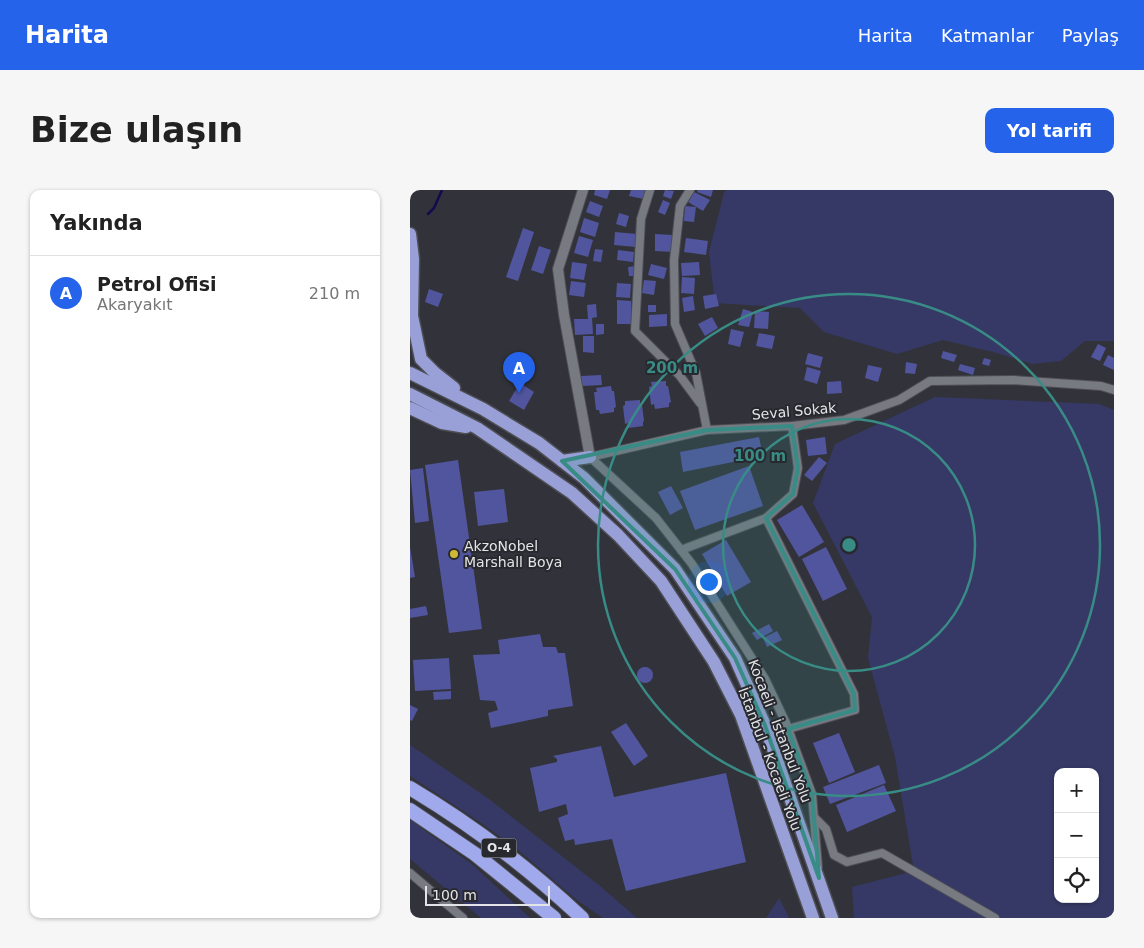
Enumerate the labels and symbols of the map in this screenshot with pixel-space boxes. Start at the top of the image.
pin: A [503,352,535,393]
text: 200 m [646,359,698,377]
street label: Seval Sokak [751,399,838,423]
text: 100 m [734,447,786,465]
centre of rings [840,536,858,554]
place label: AkzoNobel Marshall Boya [464,538,562,570]
marker: AkzoNobel Marshall Boya [448,548,460,560]
your location [696,569,722,595]
street label: Kocaeli - İstanbul Yolu [745,657,816,805]
street label: İstanbul - Kocaeli Yolu [735,685,806,833]
road number: O-4 [482,838,516,858]
scale bar [425,883,550,906]

